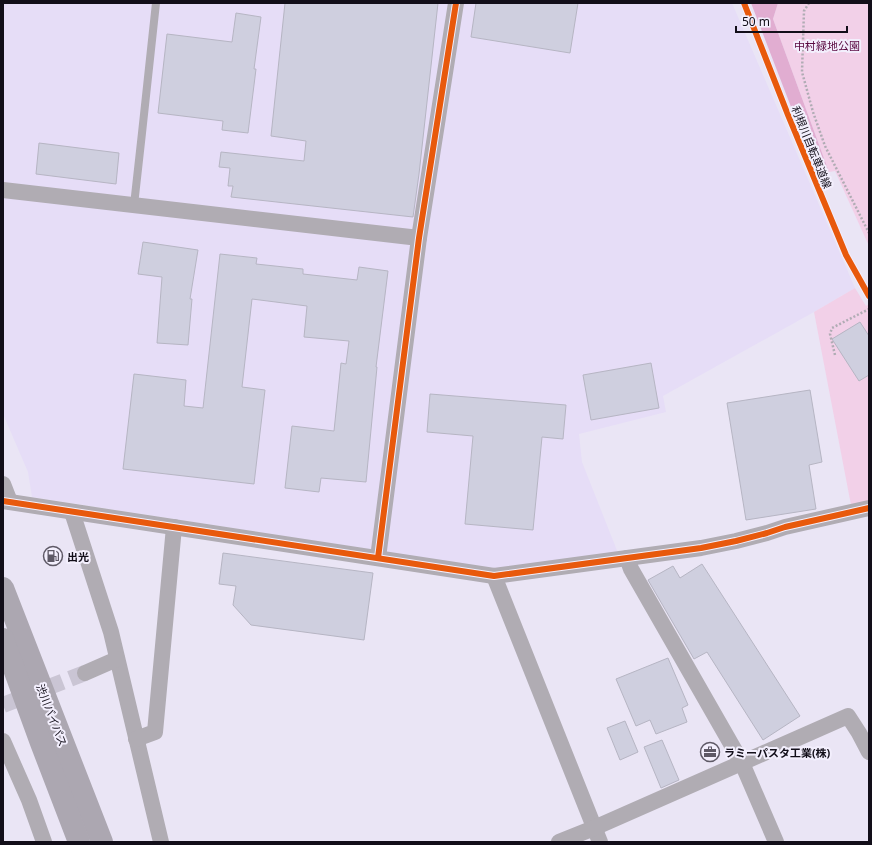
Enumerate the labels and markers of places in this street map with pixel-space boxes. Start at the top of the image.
fuel station icon: 出光 [42,545,64,567]
place label: 出光 [67,549,89,564]
office icon: ラミーパスタ工業(株) [699,741,721,763]
place label: ラミーパスタ工業(株) [724,745,831,760]

